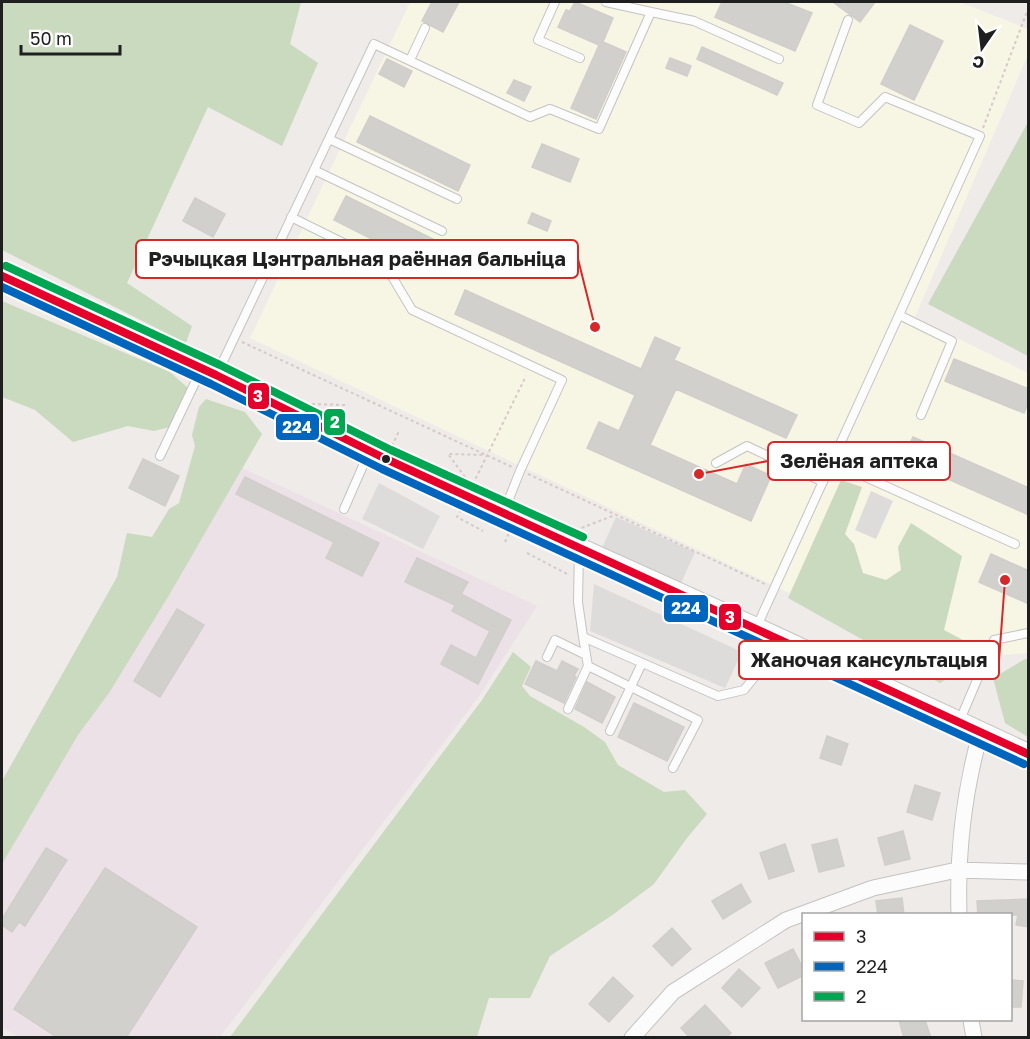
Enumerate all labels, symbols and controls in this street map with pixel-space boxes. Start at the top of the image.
scale bar [21,18,120,56]
north arrow [952,18,1012,78]
text: 50 m [30,27,72,49]
text: С [970,51,986,74]
callout: Рэчыцкая Цэнтральная раённая бальніца [136,240,578,278]
text: Рэчыцкая Цэнтральная раённая бальніца [148,246,566,270]
line badge: 3 [247,382,270,410]
text: 3 [253,386,263,406]
line badge: 2 [323,408,346,436]
text: 2 [330,412,340,432]
line badge: 224 [275,413,320,441]
text: 224 [282,417,312,437]
callout: Зелёная аптека [768,442,950,480]
text: Зелёная аптека [780,448,938,472]
unlabelled marker [380,453,392,465]
line badge: 224 [663,594,709,623]
text: 224 [671,598,701,618]
line badge: 3 [718,603,742,631]
text: 3 [725,607,735,627]
callout: Жаночая кансультацыя [739,641,999,679]
text: Жаночая кансультацыя [751,647,987,671]
legend [802,913,1012,1021]
text: 3 [856,925,867,947]
text: 224 [856,955,888,977]
text: 2 [856,985,866,1007]

